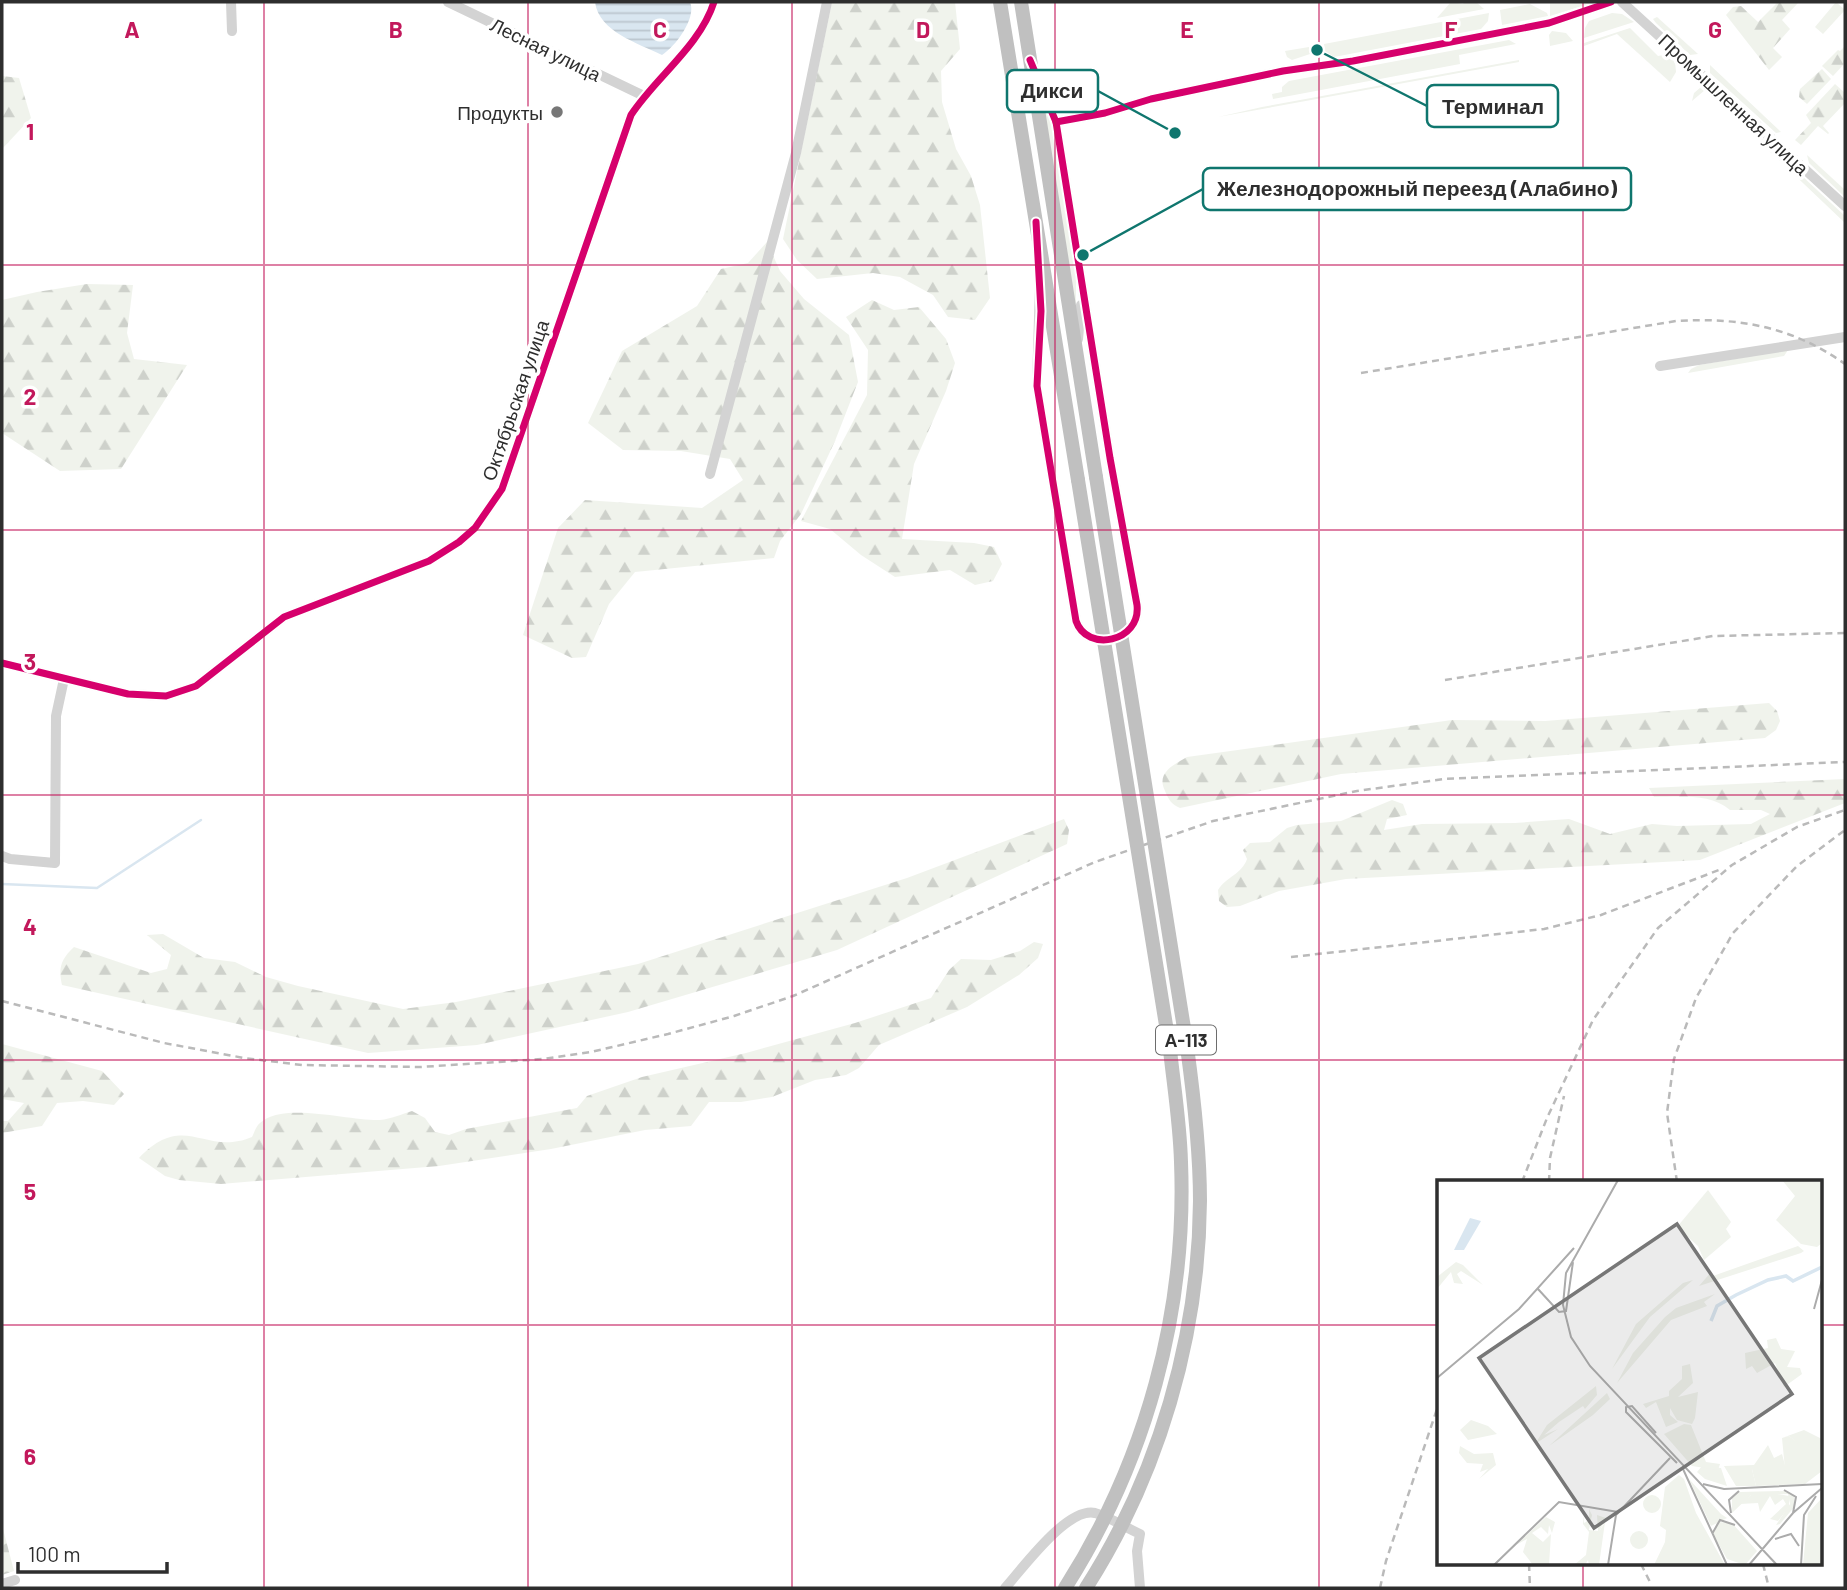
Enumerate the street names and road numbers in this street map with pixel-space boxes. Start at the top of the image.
street label: Лесная улица [487,12,605,86]
street label: Промышленная улица [1654,29,1814,180]
street label: Октябрьская улица [477,316,553,484]
road number: А-113 [1156,1026,1216,1055]

